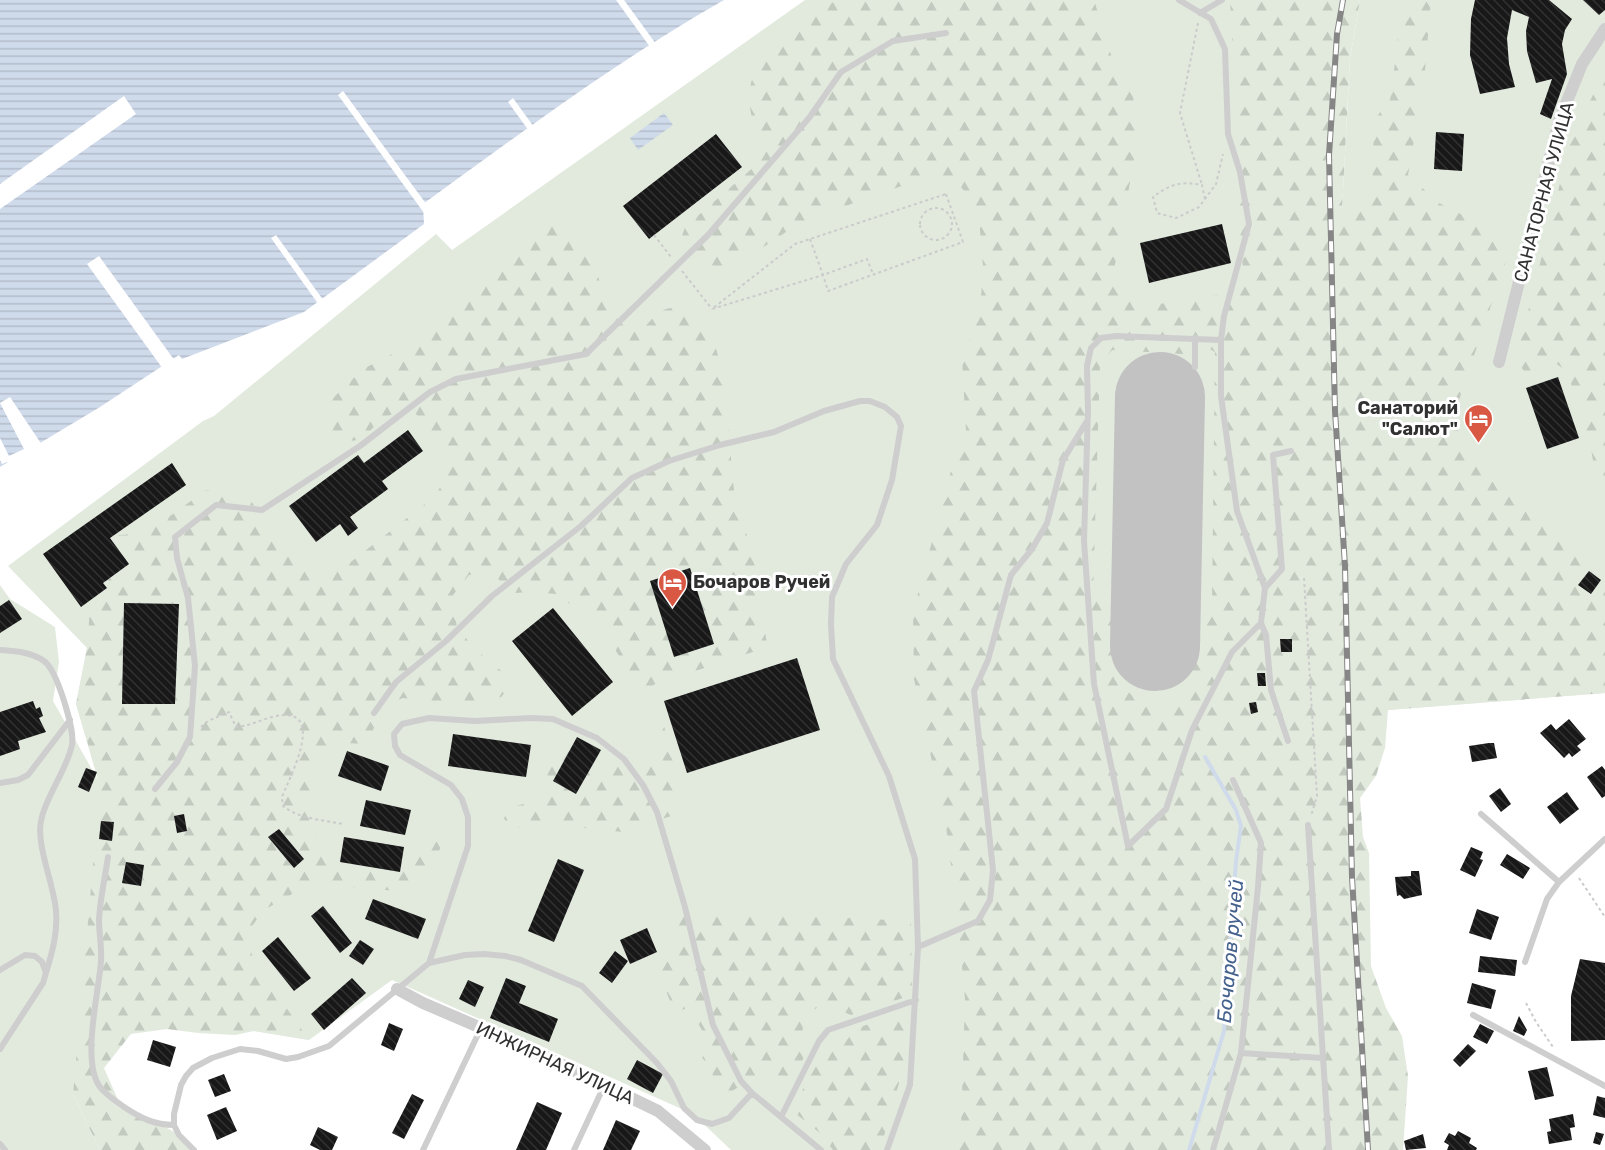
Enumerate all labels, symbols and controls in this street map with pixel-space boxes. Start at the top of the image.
street label: САНАТОРНАЯ УЛИЦА [1509,99,1579,285]
place label: Санаторий "Салют" [1357,397,1458,440]
hotel icon: Санаторий "Салют" [1463,402,1495,444]
hotel icon: Бочаров Ручей [656,566,688,608]
place label: Бочаров Ручей [693,571,830,593]
water label: Бочаров ручей [1212,878,1248,1024]
street label: ИНЖИРНАЯ УЛИЦА [473,1017,637,1109]

